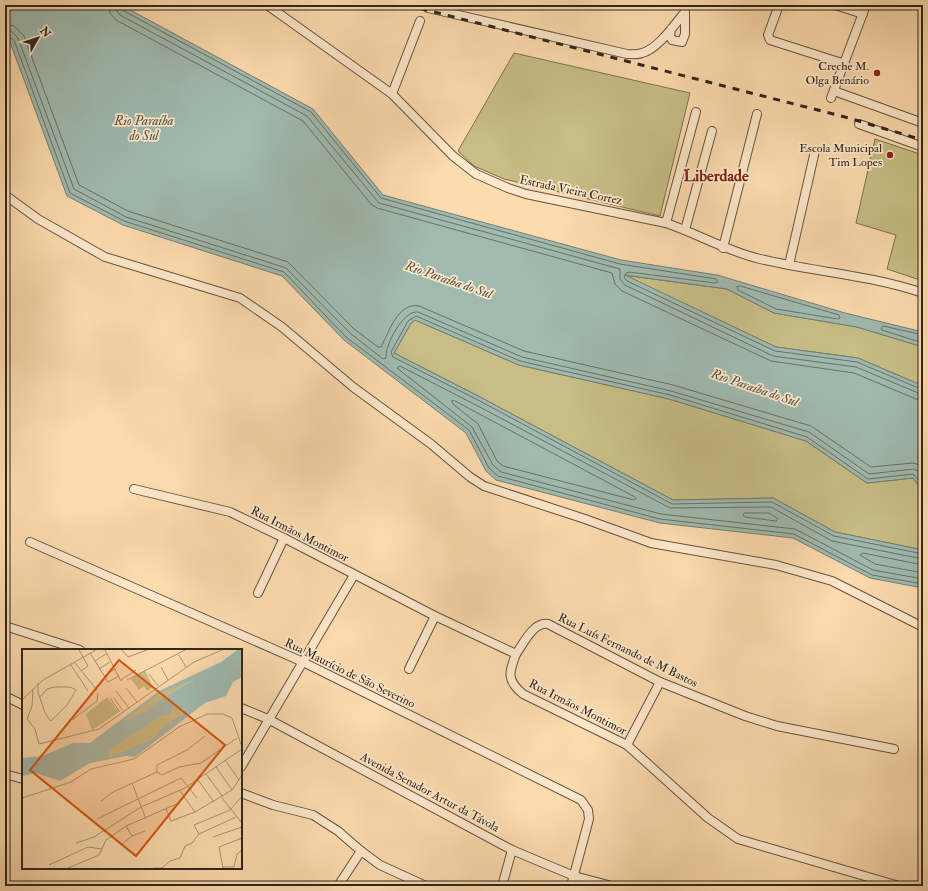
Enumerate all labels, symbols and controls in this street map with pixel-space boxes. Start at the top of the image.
north arrow [18,18,58,58]
text: N [37,23,54,41]
place label: Creche M. Olga Benário [805,59,869,88]
marker: Creche M. Olga Benário [872,68,882,78]
water label: Rio Paraíba do Sul [113,113,174,144]
place label: Escola Municipal Tim Lopes [799,141,882,170]
marker: Escola Municipal Tim Lopes [885,150,895,160]
district label: Liberdade [683,166,749,186]
street label: Estrada Vieira Cortez [518,172,624,209]
water label: Rio Paraíba do Sul [402,257,495,303]
water label: Rio Paraíba do Sul [708,365,801,411]
street label: Rua Irmãos Montimor [248,503,352,566]
street label: Rua Luís Fernando de M Bastos [556,610,700,691]
street label: Rua Maurício de São Severino [282,635,418,712]
inset map [22,649,242,869]
street label: Rua Irmãos Montimor [526,676,630,739]
street label: Avenida Senador Artur da Távola [357,749,503,836]

